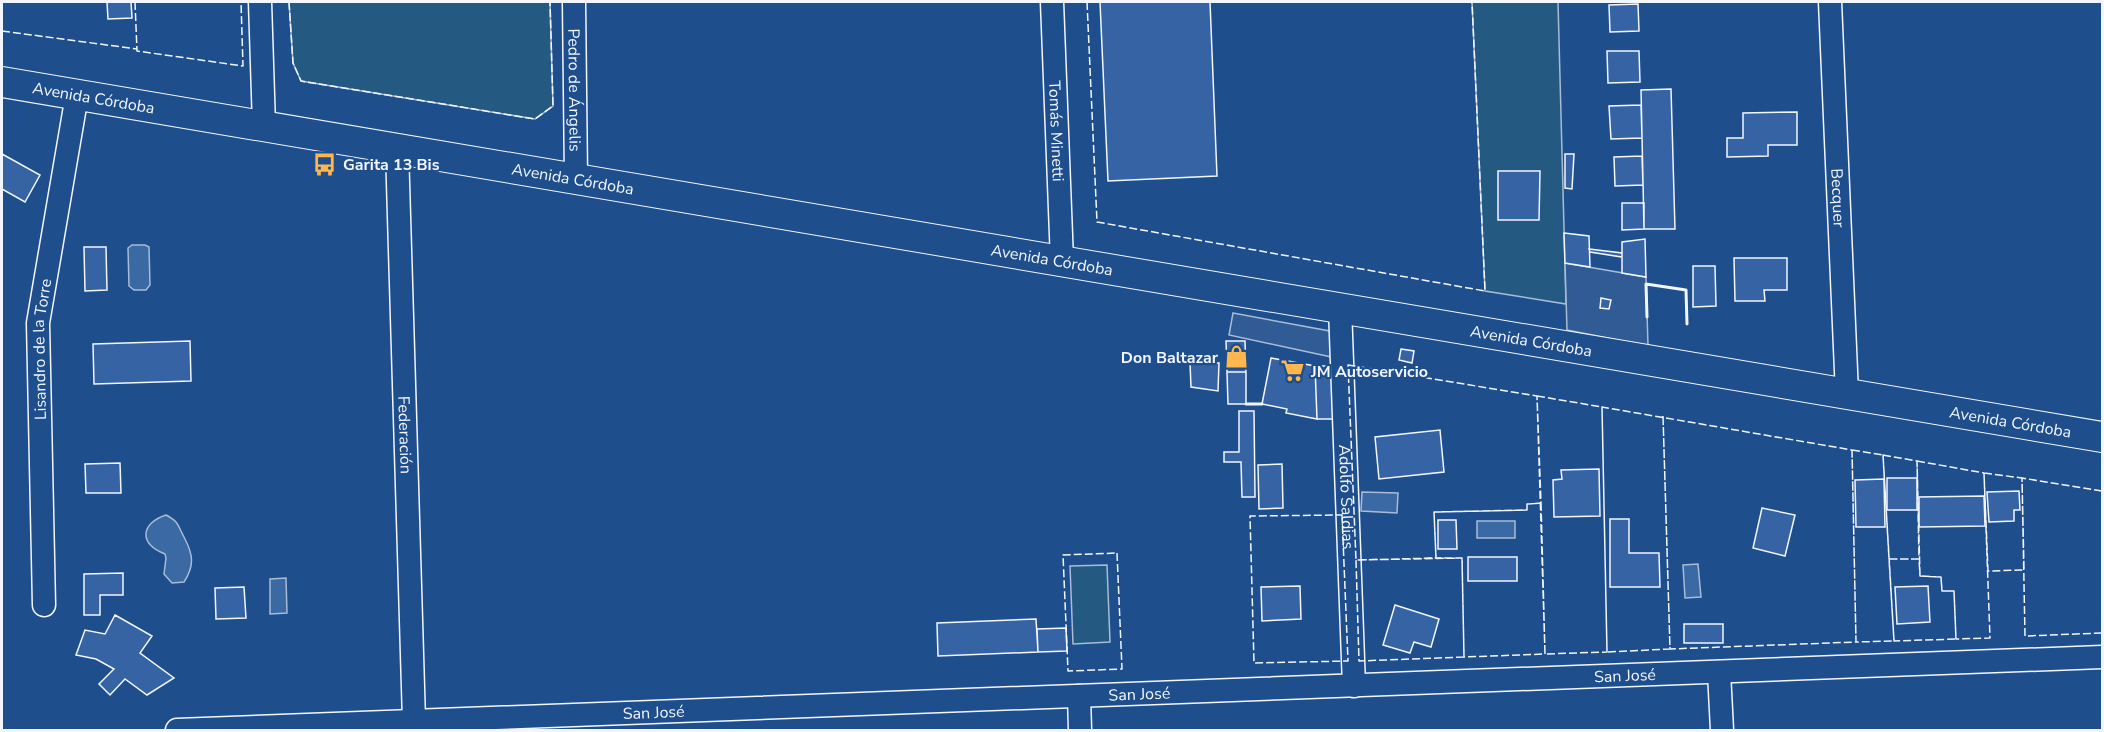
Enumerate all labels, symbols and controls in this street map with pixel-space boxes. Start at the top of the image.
street label: Pedro de Ángelis [562,28,586,152]
street label: Avenida Córdoba [31,77,156,120]
street label: Tomás Minetti [1043,80,1069,182]
bus stop icon: Garita 13 Bis [312,151,338,177]
place label: Garita 13 Bis [343,154,440,176]
street label: Avenida Córdoba [510,158,635,201]
street label: Becquer [1825,168,1850,228]
street label: Avenida Córdoba [989,239,1115,282]
street label: Lisandro de la Torre [28,277,57,420]
street label: Avenida Córdoba [1468,320,1594,363]
shop icon: Don Baltazar [1223,344,1249,370]
place label: Don Baltazar [1121,347,1219,369]
supermarket icon: JM Autoservicio [1280,358,1306,384]
place label: JM Autoservicio [1310,361,1428,383]
street label: Federación [392,396,417,474]
street label: Avenida Córdoba [1948,401,2073,444]
street label: Adolfo Saldias [1333,444,1359,550]
street label: San José [1594,664,1656,688]
street label: San José [1108,682,1171,707]
street label: San José [622,701,685,725]

